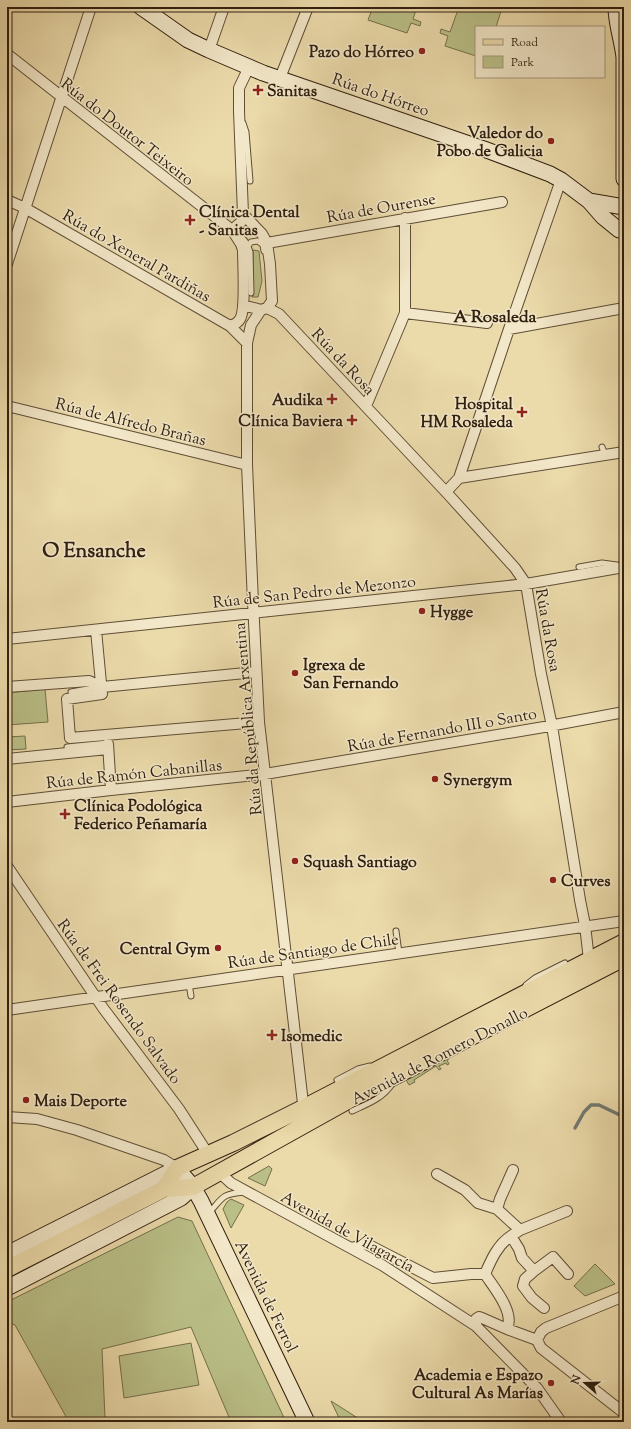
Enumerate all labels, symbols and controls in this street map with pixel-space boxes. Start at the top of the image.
legend [475,26,605,78]
text: Road [511,34,538,52]
place label: Pazo do Hórreo [309,42,414,65]
marker: Pazo do Hórreo [417,46,427,56]
text: Park [511,54,534,72]
street label: Rúa do Hórreo [328,69,432,124]
street label: Rúa do Doutor Teixeiro [55,74,198,193]
place label: Sanitas [267,81,317,104]
marker: Sanitas [252,84,264,96]
place label: Valedor do Pobo de Galicia [437,123,544,164]
marker: Valedor do Pobo de Galicia [546,136,556,146]
street label: Rúa de Ourense [325,189,438,230]
place label: Clínica Dental - Sanitas [199,202,300,243]
street label: Rúa do Xeneral Pardiñas [57,205,214,309]
marker: Clínica Dental - Sanitas [184,214,196,226]
district label: A Rosaleda [454,306,537,330]
street label: Rúa da Rosa [305,324,380,402]
place label: Audika [272,390,324,413]
marker: Audika [326,393,338,405]
street label: Rúa de Alfredo Brañas [52,394,208,453]
place label: Hospital HM Rosaleda [421,394,514,435]
marker: Hospital HM Rosaleda [516,406,528,418]
place label: Clínica Baviera [238,411,344,434]
marker: Clínica Baviera [346,414,358,426]
district label: O Ensanche [42,538,146,567]
street label: Rúa de San Pedro de Mezonzo [212,571,417,616]
street label: Rúa da Rosa [528,587,565,675]
place label: Hygge [430,602,474,625]
marker: Hygge [417,606,427,616]
street label: Rúa da República Arxentina [230,621,269,816]
place label: Igrexa de San Fernando [303,655,399,696]
marker: Igrexa de San Fernando [290,668,300,678]
street label: Rúa de Fernando III o Santo [346,703,539,759]
street label: Rúa de Ramón Cabanillas [45,755,223,796]
place label: Synergym [443,770,513,793]
marker: Synergym [430,774,440,784]
place label: Clínica Podológica Federico Peñamaría [74,796,208,837]
marker: Clínica Podológica Federico Peñamaría [59,808,71,820]
place label: Squash Santiago [303,852,417,875]
marker: Squash Santiago [290,856,300,866]
place label: Curves [561,871,611,894]
marker: Curves [548,875,558,885]
street label: Rúa de Frei Rosendo Salvado [50,915,186,1090]
street label: Rúa de Santiago de Chile [226,929,400,976]
place label: Central Gym [120,939,211,962]
marker: Central Gym [213,943,223,953]
street label: Avenida de Romero Donallo [348,1003,533,1112]
place label: Isomedic [281,1026,343,1049]
marker: Isomedic [266,1029,278,1041]
place label: Mais Deporte [34,1091,127,1114]
marker: Mais Deporte [21,1095,31,1105]
street label: Avenida de Vilagarcía [276,1187,418,1280]
street label: Avenida de Ferrol [228,1237,302,1358]
north arrow [565,1363,605,1403]
place label: Academia e Espazo Cultural As Marías [412,1365,543,1406]
text: N [567,1373,586,1388]
marker: Academia e Espazo Cultural As Marías [546,1378,556,1388]

